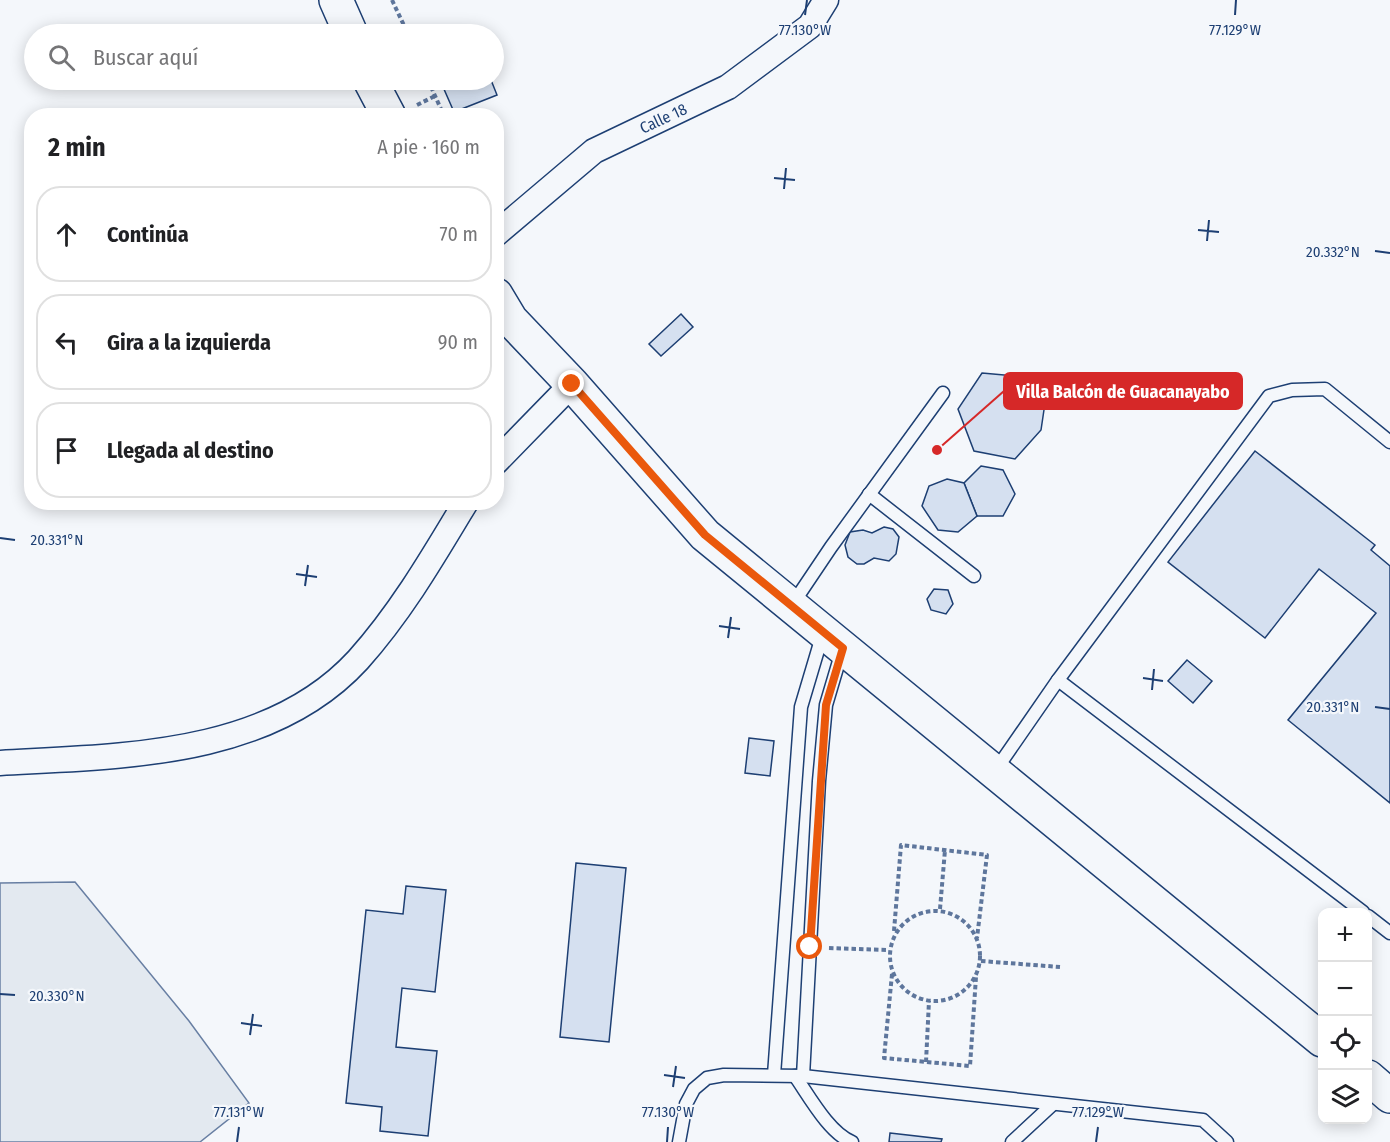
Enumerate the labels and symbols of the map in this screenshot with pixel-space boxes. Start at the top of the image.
text: 77.130°W [779,21,831,39]
text: 77.129°W [1209,21,1261,39]
street label: Calle 18 [637,99,690,138]
text: 20.332°N [1306,243,1360,261]
route end [558,370,584,396]
callout: Villa Balcón de Guacanayabo [1004,373,1242,409]
text: Villa Balcón de Guacanayabo [1015,381,1230,403]
text: 20.331°N [31,531,83,549]
text: 20.331°N [1307,698,1359,716]
route start [796,933,822,959]
text: 20.330°N [29,987,85,1005]
text: 77.131°W [214,1103,264,1121]
text: 77.130°W [642,1103,694,1121]
text: 77.129°W [1072,1103,1124,1121]

